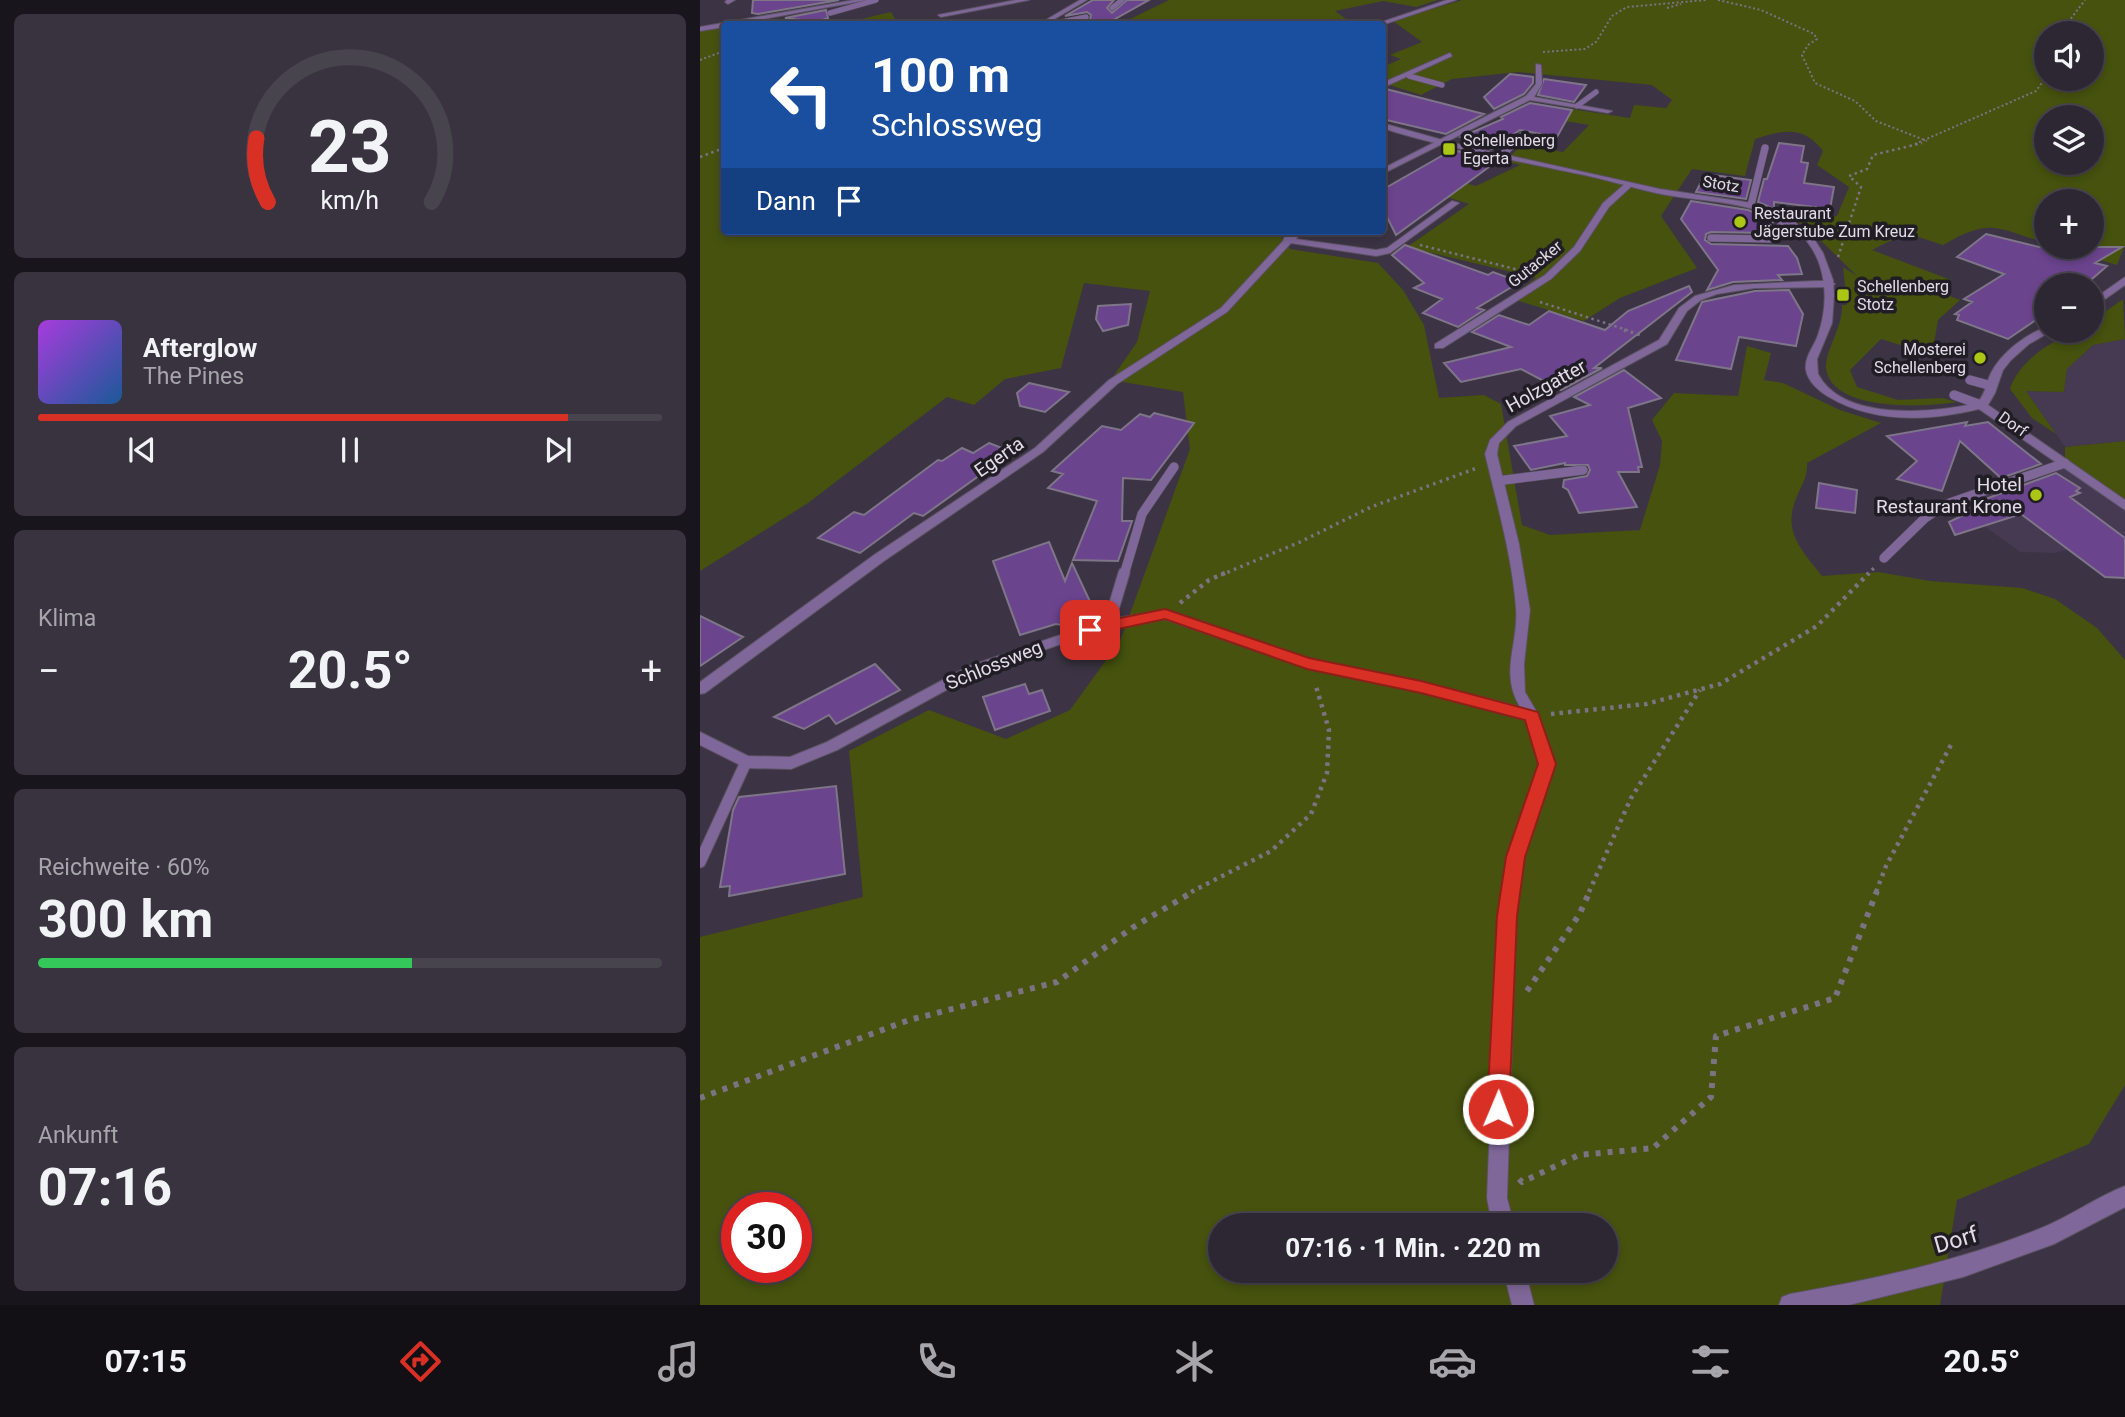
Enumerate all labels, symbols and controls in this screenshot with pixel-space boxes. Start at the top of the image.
map controls [2034,21,2104,343]
button: sound [2034,21,2104,91]
text: 100 m [871,47,1010,104]
icon: left [756,49,847,140]
text: 23 [308,104,392,190]
button: layers [2034,105,2104,175]
text: Schlossweg [871,106,1042,144]
place label: Schellenberg Egerta [1463,131,1555,168]
marker: Schellenberg Egerta [1441,141,1457,157]
street label: Stotz [1701,172,1741,196]
icon: arrive [830,182,868,220]
text: km/h [321,186,379,215]
text: Dann [756,186,816,216]
button: + [2034,189,2104,259]
place label: Restaurant Jägerstube Zum Kreuz [1754,204,1915,241]
marker: Restaurant Jägerstube Zum Kreuz [1732,214,1748,230]
street label: Gutacker [1504,236,1566,291]
button: − [2034,273,2104,343]
place label: Schellenberg Stotz [1857,277,1949,314]
marker: Schellenberg Stotz [1835,287,1851,303]
text: Afterglow [143,333,257,363]
place label: Mosterei Schellenberg [1874,340,1966,377]
marker: Mosterei Schellenberg [1972,350,1988,366]
street label: Holzgatter [1502,354,1591,417]
text: The Pines [143,363,244,390]
street label: Dorf [1995,407,2031,441]
icon: previous [123,431,161,469]
icon: pause [331,431,369,469]
icon: next [539,431,577,469]
street label: Egerta [970,432,1028,482]
place label: Hotel Restaurant Krone [1876,473,2022,518]
marker: Hotel Restaurant Krone [2028,487,2044,503]
pin [1060,600,1120,660]
text: Klima [38,605,96,632]
icon: arrive [1071,611,1109,649]
street label: Schlossweg [942,635,1046,695]
text: 20.5° [288,640,413,701]
text: − [38,649,60,693]
text: + [640,649,662,693]
text: Reichweite · 60% [38,854,210,881]
text: 300 km [38,889,213,950]
position arrow [1461,1072,1535,1146]
text: Ankunft [38,1122,118,1149]
text: 07:16 [38,1157,172,1218]
speed limit sign: 30 [721,1192,812,1283]
street label: Dorf [1931,1221,1982,1259]
text: 07:16 · 1 Min. · 220 m [1285,1233,1541,1263]
icon: directions [396,1337,445,1386]
icon: music [654,1337,703,1386]
icon: phone [912,1337,961,1386]
icon: climate [1170,1337,1219,1386]
icon: car [1428,1337,1477,1386]
icon: filters [1686,1337,1735,1386]
text: 07:15 [104,1342,187,1380]
text: 20.5° [1944,1342,2020,1380]

